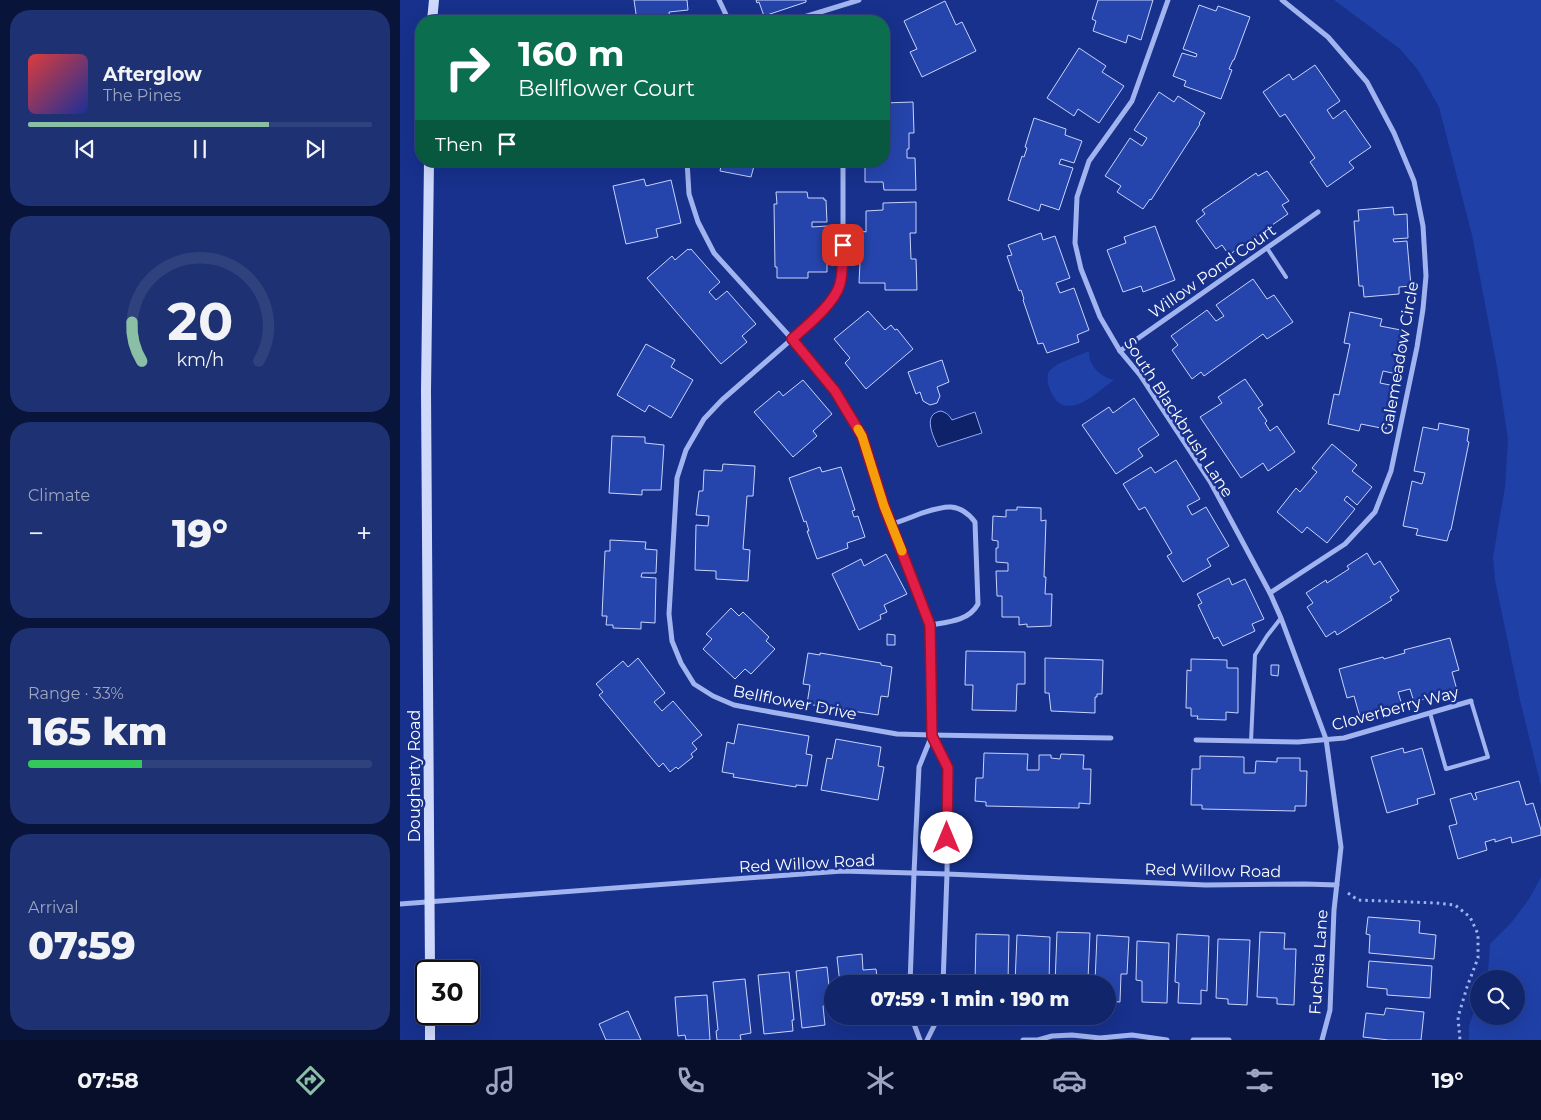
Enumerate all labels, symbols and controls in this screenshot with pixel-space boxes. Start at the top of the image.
text: 160 m [518,32,624,75]
icon: right [435,35,500,100]
text: Afterglow [103,63,202,86]
text: Bellflower Court [518,75,695,102]
text: The Pines [103,86,181,105]
icon: arrive [493,130,521,158]
text: Then [435,133,483,156]
icon: previous [71,135,99,163]
icon: pause [186,135,214,163]
icon: next [301,135,329,163]
street label: Willow Pond Court [1145,220,1280,322]
pin [822,224,864,266]
icon: arrive [829,231,857,259]
street label: Galemeadow Circle [1377,280,1422,436]
text: 20 [167,290,233,353]
street label: South Blackbrush Lane [1120,334,1237,501]
text: km/h [176,349,224,370]
text: Climate [28,486,90,505]
text: 19° [172,510,228,557]
text: − [28,516,44,550]
text: + [356,516,372,550]
street label: Bellflower Drive [731,681,858,724]
street label: Cloverberry Way [1330,682,1461,735]
text: Range · 33% [28,684,124,703]
text: 165 km [28,708,168,755]
street label: Dougherty Road [405,710,424,842]
position arrow [920,811,972,863]
street label: Red Willow Road [738,850,876,877]
street label: Red Willow Road [1145,860,1281,881]
text: Arrival [28,898,78,917]
street label: Fuchsia Lane [1305,909,1332,1015]
text: 07:59 [28,922,136,969]
speed limit sign: 30 [415,960,480,1025]
map controls [1470,970,1525,1025]
button: search [1470,970,1525,1025]
text: 07:59 · 1 min · 190 m [871,988,1069,1011]
icon: directions [293,1063,328,1098]
icon: music [483,1063,518,1098]
icon: phone [673,1063,708,1098]
icon: climate [863,1063,898,1098]
icon: car [1052,1063,1087,1098]
icon: filters [1242,1063,1277,1098]
text: 07:58 [77,1067,139,1094]
text: 19° [1432,1067,1464,1094]

